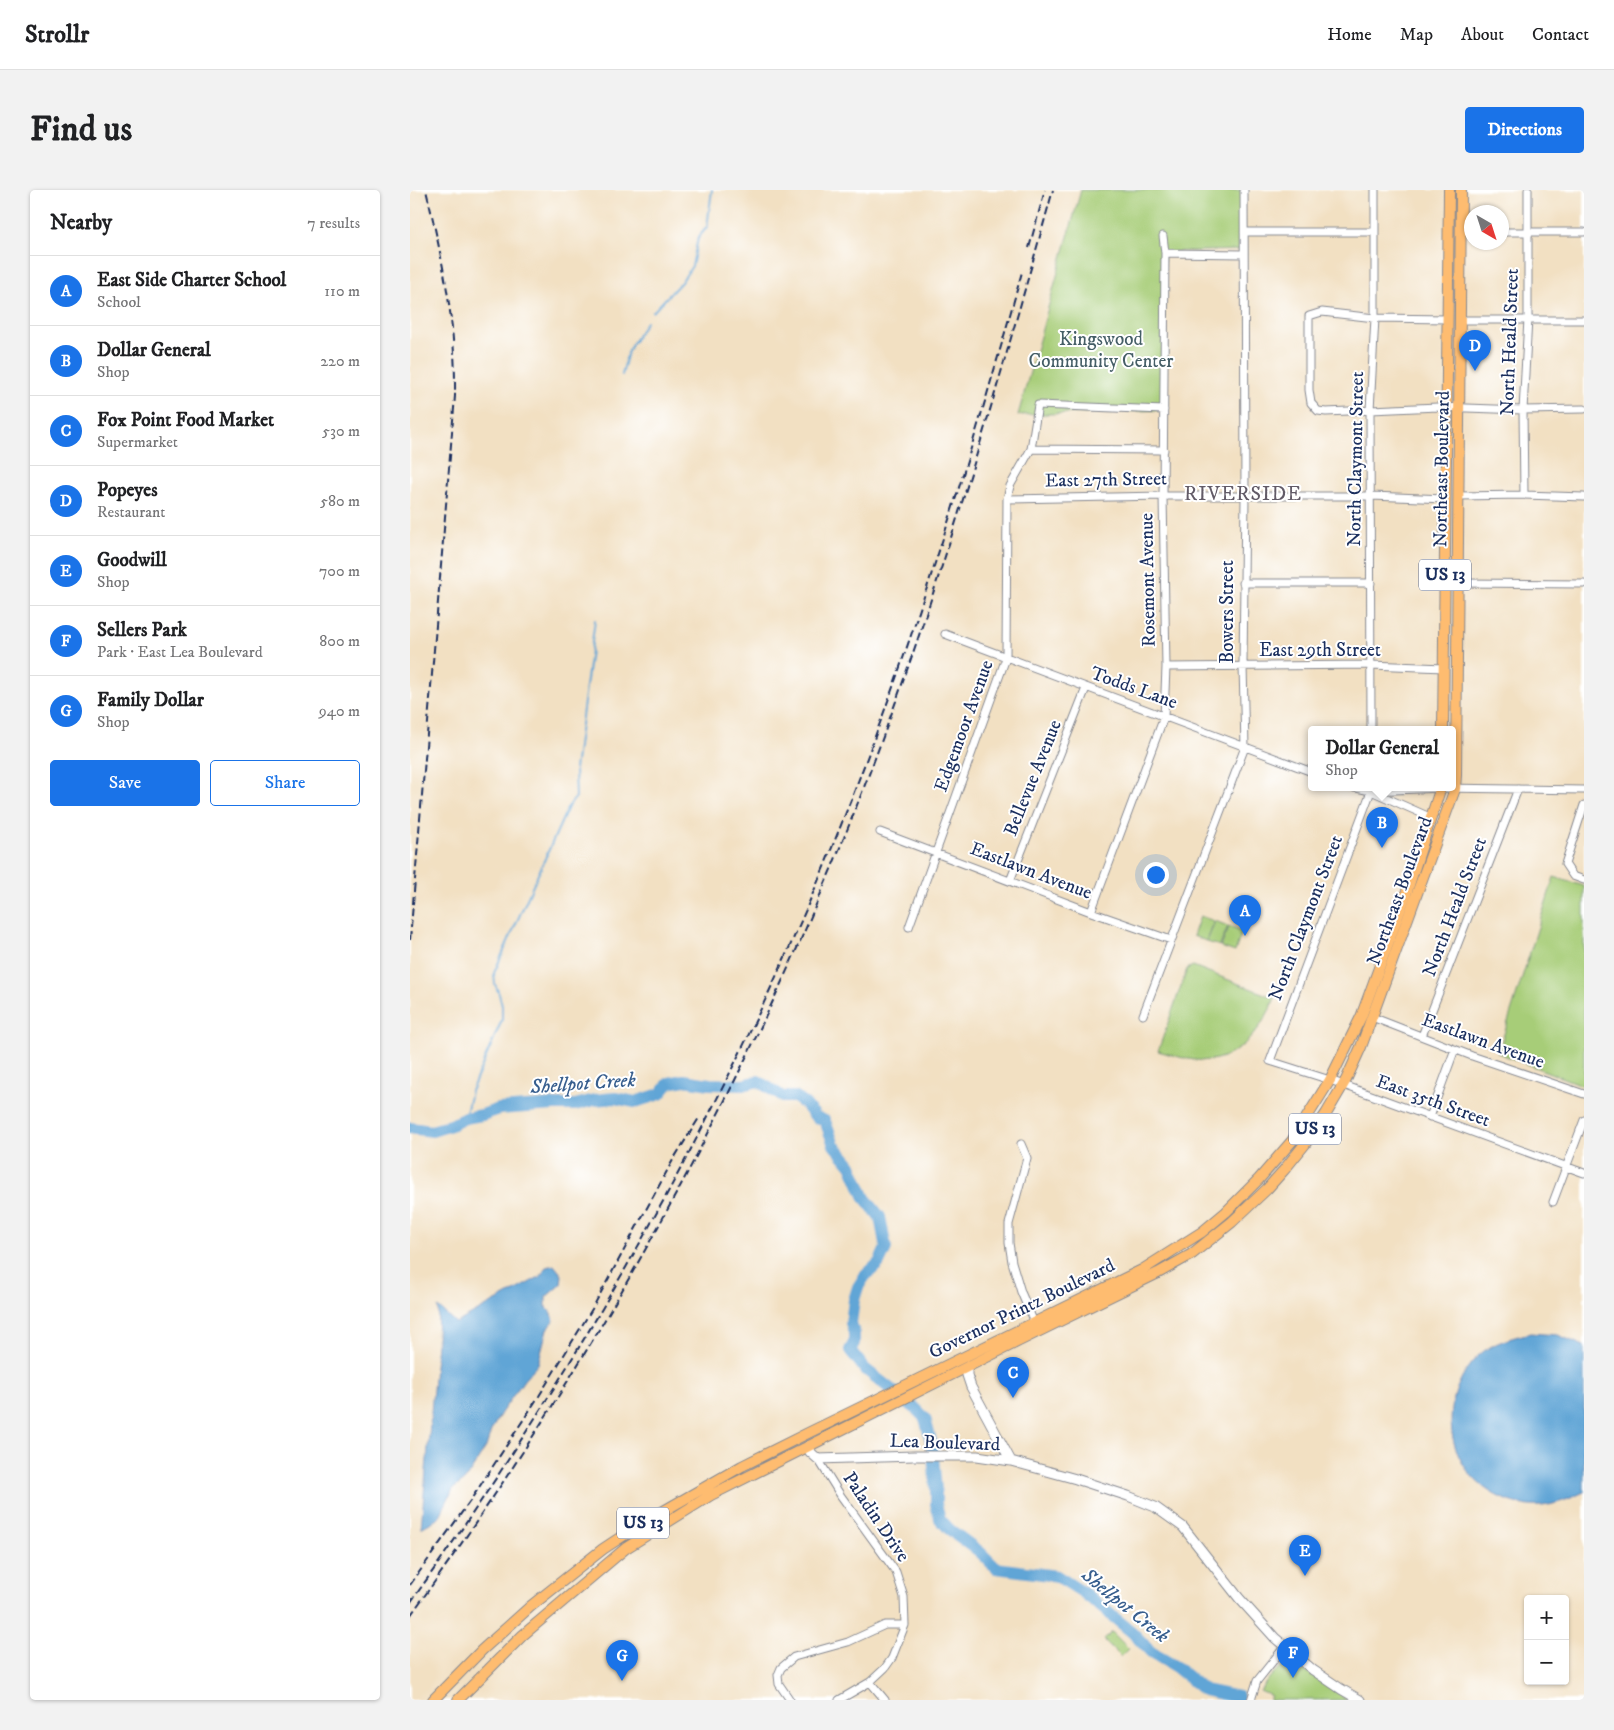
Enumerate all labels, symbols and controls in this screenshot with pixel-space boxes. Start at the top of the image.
text: Strollr [25,20,89,50]
text: Home [1327,24,1372,46]
text: Map [1400,24,1433,46]
text: About [1461,24,1504,46]
text: Contact [1532,24,1589,46]
button: Directions [1465,107,1584,153]
text: Find us [30,108,132,152]
north arrow [1464,205,1509,250]
text: Nearby [50,210,112,236]
text: 7 results [307,213,360,233]
street label: North Heald Street [1496,268,1524,416]
text: East Side Charter School [97,269,286,292]
text: A [61,281,71,301]
text: 110 m [324,281,360,301]
text: School [97,292,141,312]
park label: Kingswood Community Center [1029,328,1173,373]
pin: D [1459,330,1491,371]
text: Dollar General [97,339,211,362]
text: B [61,351,71,371]
text: 220 m [320,351,360,371]
text: Shop [97,362,130,382]
street label: North Claymont Street [1343,371,1369,547]
street label: Northeast Boulevard [1429,390,1455,548]
text: Fox Point Food Market [97,409,274,432]
text: C [61,421,71,441]
text: 530 m [322,421,360,441]
text: Supermarket [97,432,178,452]
street label: East 27th Street [1045,467,1167,493]
text: Popeyes [97,479,158,502]
district label: RIVERSIDE [1184,482,1302,507]
text: D [60,491,72,511]
text: 580 m [320,491,360,511]
text: Restaurant [97,502,165,522]
street label: Rosemont Avenue [1135,513,1161,647]
text: Goodwill [97,549,167,572]
street label: Bowers Street [1216,560,1239,664]
road number: US 13 [1419,560,1471,590]
text: E [60,561,72,581]
text: 700 m [319,561,360,581]
text: Shop [97,572,130,592]
text: Sellers Park [97,619,187,642]
text: F [61,631,71,651]
text: 800 m [319,631,360,651]
street label: East 29th Street [1259,639,1381,662]
text: Park · East Lea Boulevard [97,642,263,662]
street label: Edgemoor Avenue [929,657,999,795]
street label: Todds Lane [1088,662,1181,714]
text: Family Dollar [97,689,204,712]
text: G [60,701,72,721]
text: 940 m [319,701,360,721]
text: Shop [97,712,130,732]
street label: Bellevue Avenue [999,716,1067,840]
popup [1308,726,1456,791]
text: Dollar General [1325,737,1439,760]
button: Save [50,760,200,806]
button: Share [210,760,360,806]
text: Shop [1325,760,1358,780]
pin: B [1366,807,1398,848]
street label: Northeast Boulevard [1362,813,1438,969]
street label: North Claymont Street [1264,832,1348,1004]
street label: North Heald Street [1418,834,1492,980]
street label: Eastlawn Avenue [967,837,1095,905]
your location [1143,862,1169,888]
pin: A [1229,895,1261,936]
street label: Eastlawn Avenue [1419,1008,1547,1074]
water label: Shellpot Creek [529,1068,637,1100]
street label: East 35th Street [1373,1070,1493,1132]
road number: US 13 [1289,1114,1341,1144]
street label: Governor Printz Boulevard [925,1254,1119,1364]
pin: C [997,1357,1029,1398]
street label: Lea Boulevard [889,1430,1001,1456]
street label: Paladin Drive [838,1468,915,1566]
road number: US 13 [617,1508,669,1539]
pin: E [1289,1535,1321,1576]
water label: Shellpot Creek [1075,1562,1174,1649]
map controls [1524,1595,1569,1685]
button: + [1524,1595,1569,1640]
pin: F [1277,1637,1309,1678]
pin: G [606,1640,638,1681]
button: − [1524,1640,1569,1685]

